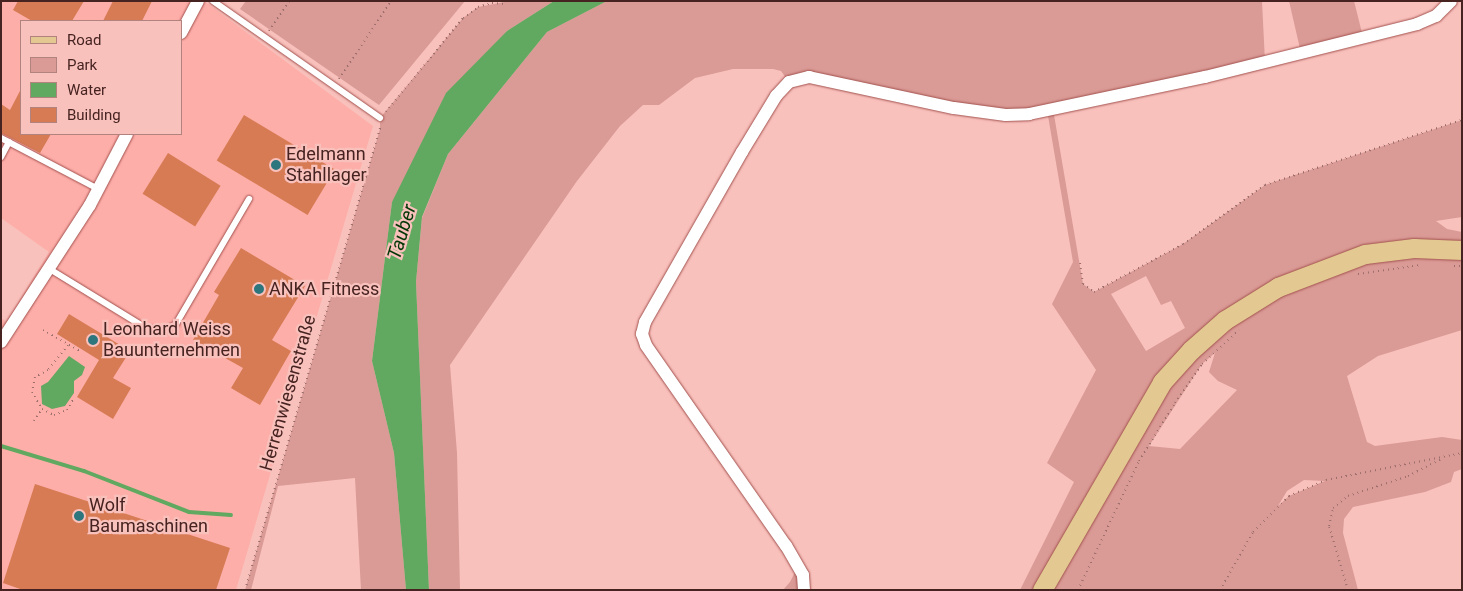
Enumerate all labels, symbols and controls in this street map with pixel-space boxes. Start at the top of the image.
legend [20,20,182,135]
text: Road [67,31,101,49]
text: Park [67,56,97,74]
text: Water [67,81,106,99]
text: Building [67,106,121,124]
place label: Edelmann Stahllager [286,144,367,186]
marker: Edelmann Stahllager [270,159,282,171]
water label: Tauber [383,202,421,262]
place label: ANKA Fitness [269,278,379,300]
marker: ANKA Fitness [253,283,265,295]
street label: Herrenwiesenstraße [255,313,321,473]
place label: Leonhard Weiss Bauunternehmen [103,319,240,362]
marker: Leonhard Weiss Bauunternehmen [87,334,99,346]
place label: Wolf Baumaschinen [89,495,208,538]
marker: Wolf Baumaschinen [73,510,85,522]

